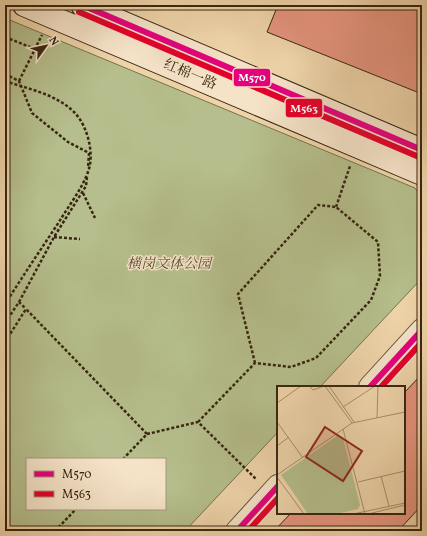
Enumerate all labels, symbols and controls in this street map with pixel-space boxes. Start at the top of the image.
north arrow [26,26,66,66]
text: N [45,34,62,49]
street label: 红棉一路 [161,55,219,95]
line badge: M570 [233,68,271,87]
text: M570 [238,71,266,86]
line badge: M563 [285,98,323,118]
text: M563 [290,102,318,117]
park label: 横岗文体公园 [127,255,213,274]
inset map [277,386,405,514]
legend [26,458,166,510]
text: M570 [62,467,92,483]
text: M563 [62,487,91,503]

